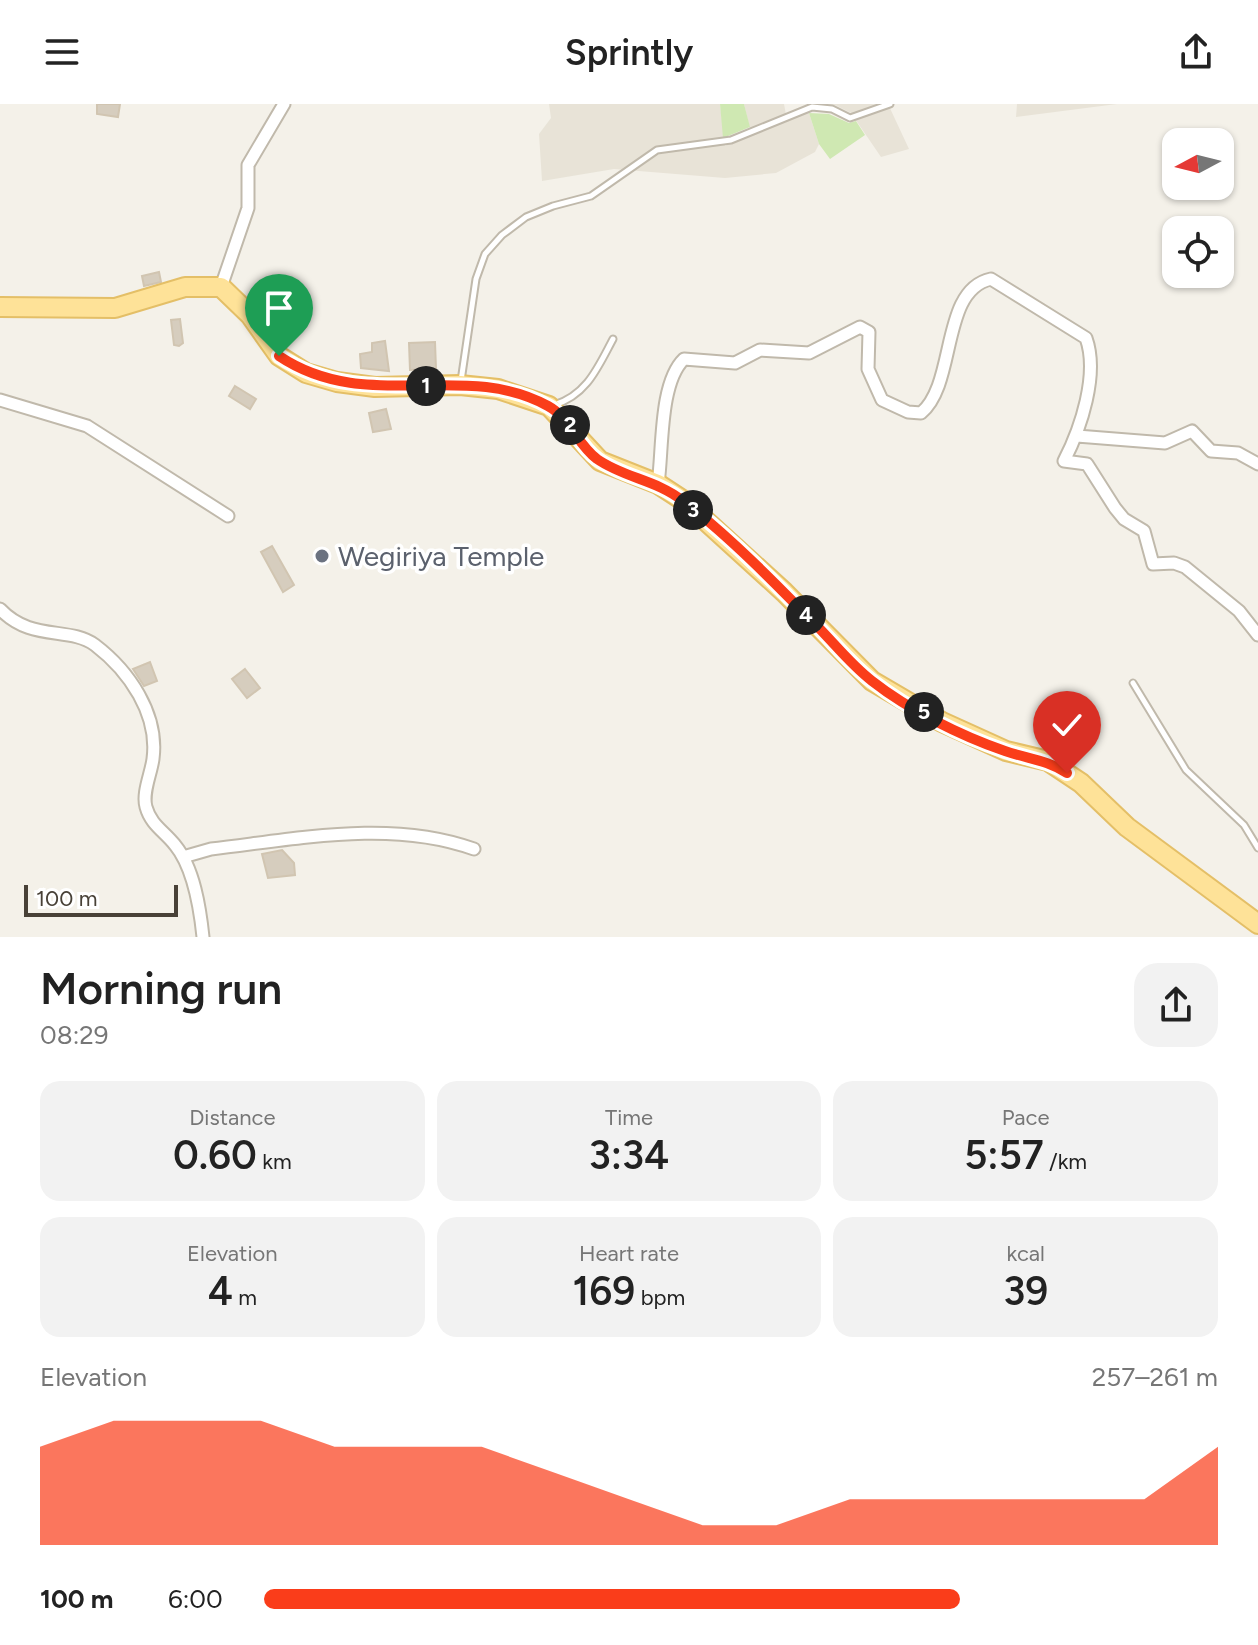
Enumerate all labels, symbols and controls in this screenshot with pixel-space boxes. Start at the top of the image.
icon: menu [40,30,84,74]
icon: share [1174,30,1218,74]
text: Sprintly [565,31,693,74]
north arrow [1162,128,1234,200]
map controls [1162,128,1234,288]
button: locate [1162,216,1234,288]
pin [245,274,313,356]
icon: arrive [257,286,301,330]
pin: 1 [406,366,446,406]
text: 1 [421,372,431,399]
pin: 2 [550,405,590,445]
text: 2 [564,411,576,438]
pin: 3 [673,490,713,530]
text: 3 [687,496,699,523]
place label: Wegiriya Temple [338,539,544,573]
marker: Wegiriya Temple [313,547,331,565]
pin: 4 [786,595,826,635]
text: 4 [799,601,813,628]
pin [1033,691,1101,773]
pin: 5 [904,692,944,732]
text: 5 [918,698,930,725]
icon: check [1045,703,1089,747]
scale bar [24,881,178,917]
text: 100 m [36,885,97,912]
text: Morning run [40,962,282,1015]
button: share [1134,963,1218,1047]
text: 08:29 [40,1019,108,1051]
text: Distance [189,1104,275,1131]
text: Time [605,1104,653,1131]
text: Pace [1002,1104,1049,1131]
text: 0.60 [173,1131,257,1179]
text: 3:34 [589,1131,669,1179]
text: 5:57 [964,1131,1044,1179]
text: km [257,1148,292,1175]
text: /km [1044,1148,1087,1175]
text: Elevation [187,1240,278,1267]
text: Heart rate [579,1240,679,1267]
text: kcal [1006,1240,1045,1267]
text: 4 [208,1267,233,1315]
text: 169 [573,1267,635,1315]
text: 39 [1003,1267,1048,1315]
text: m [233,1284,257,1311]
text: bpm [635,1284,685,1311]
text: Elevation [40,1361,147,1393]
text: 257–261 m [1092,1361,1218,1393]
text: 100 m [40,1583,114,1615]
text: 6:00 [168,1583,223,1615]

